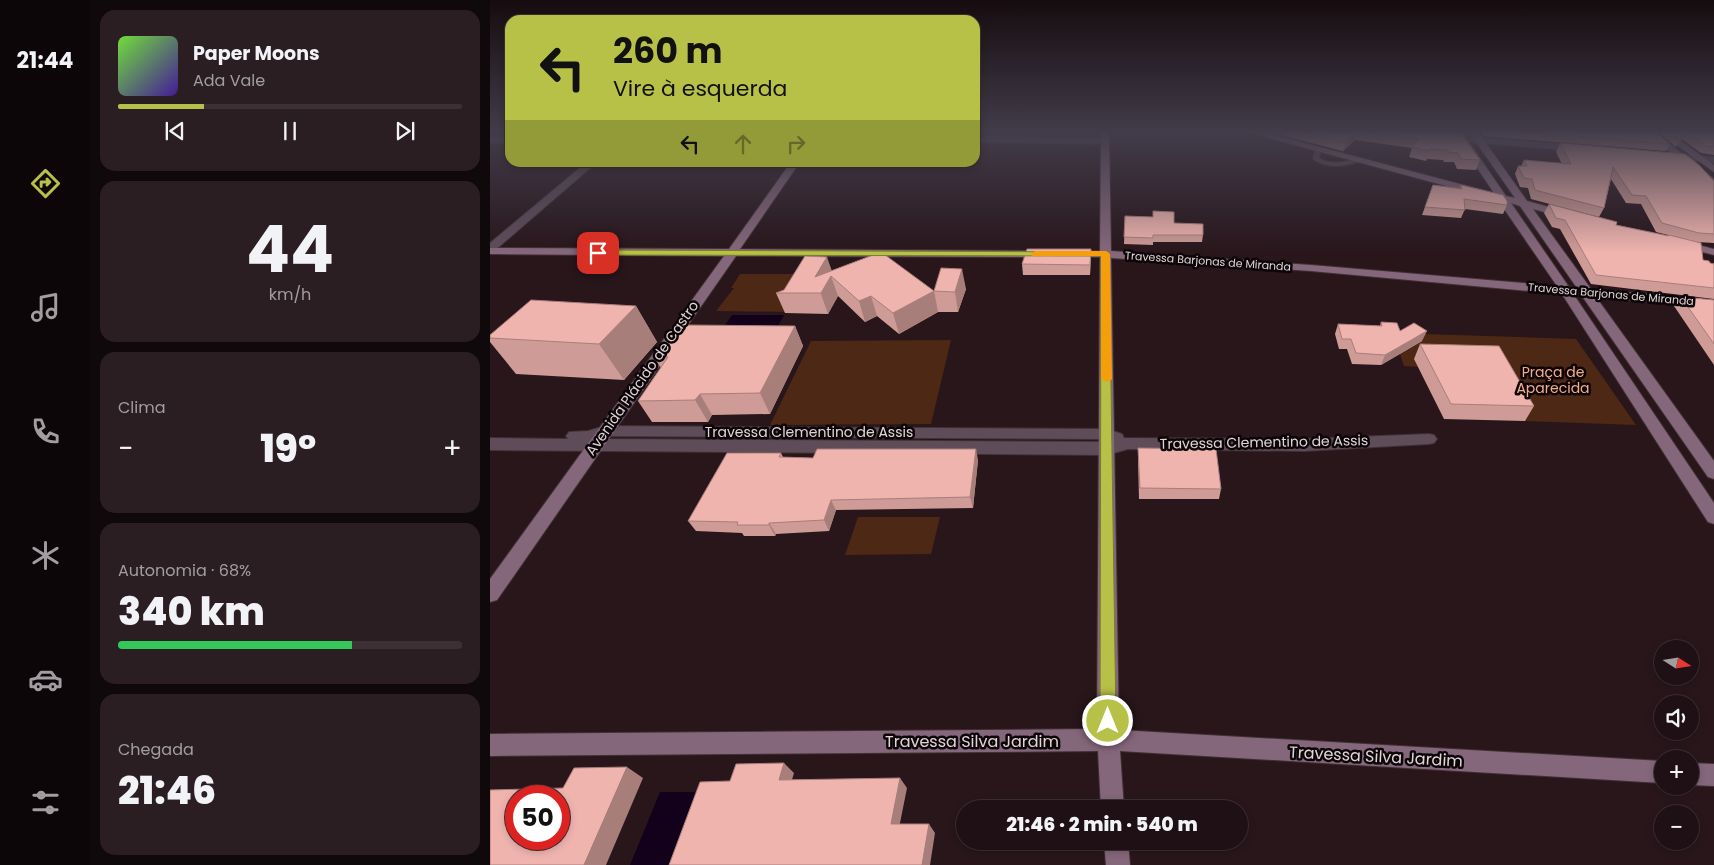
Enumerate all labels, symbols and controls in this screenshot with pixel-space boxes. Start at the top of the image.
text: 260 m [613,26,723,75]
icon: left [530,35,595,100]
text: Paper Moons [193,40,320,67]
text: 21:44 [17,45,73,76]
text: Ada Vale [193,69,265,92]
text: Vire à esquerda [613,73,787,104]
icon: previous [161,117,189,145]
icon: pause [276,117,304,145]
icon: next [391,117,419,145]
icon: left [676,130,704,158]
icon: ahead [729,130,757,158]
icon: right [782,130,810,158]
icon: directions [28,166,63,201]
text: 44 [246,204,334,295]
pin [577,232,619,274]
icon: arrive [584,239,612,267]
street label: Travessa Barjonas de Miranda [1124,247,1292,275]
street label: Travessa Barjonas de Miranda [1527,279,1695,309]
text: km/h [269,283,311,306]
icon: music [28,290,63,325]
street label: Avenida Plácido de Castro [581,297,703,459]
park label: Praça de Aparecida [1516,362,1590,398]
text: Clima [118,396,166,419]
icon: phone [28,414,63,449]
text: 19° [260,422,316,475]
street label: Travessa Clementino de Assis [705,422,913,442]
text: − [118,429,133,468]
text: + [443,429,462,468]
street label: Travessa Clementino de Assis [1160,430,1368,454]
icon: climate [28,538,63,573]
text: Autonomia · 68% [118,559,251,582]
text: 340 km [118,585,265,638]
north arrow [1654,640,1699,685]
map controls [1654,640,1699,850]
icon: car [28,662,63,697]
position arrow [1081,694,1133,746]
button: sound [1654,695,1699,740]
street label: Travessa Silva Jardim [885,730,1059,753]
text: Chegada [118,738,194,761]
street label: Travessa Silva Jardim [1289,740,1463,773]
button: + [1654,750,1699,795]
text: 21:46 [118,764,216,817]
icon: filters [28,785,63,820]
speed limit sign: 50 [505,785,570,850]
button: − [1654,805,1699,850]
text: 21:46 · 2 min · 540 m [1006,811,1198,838]

